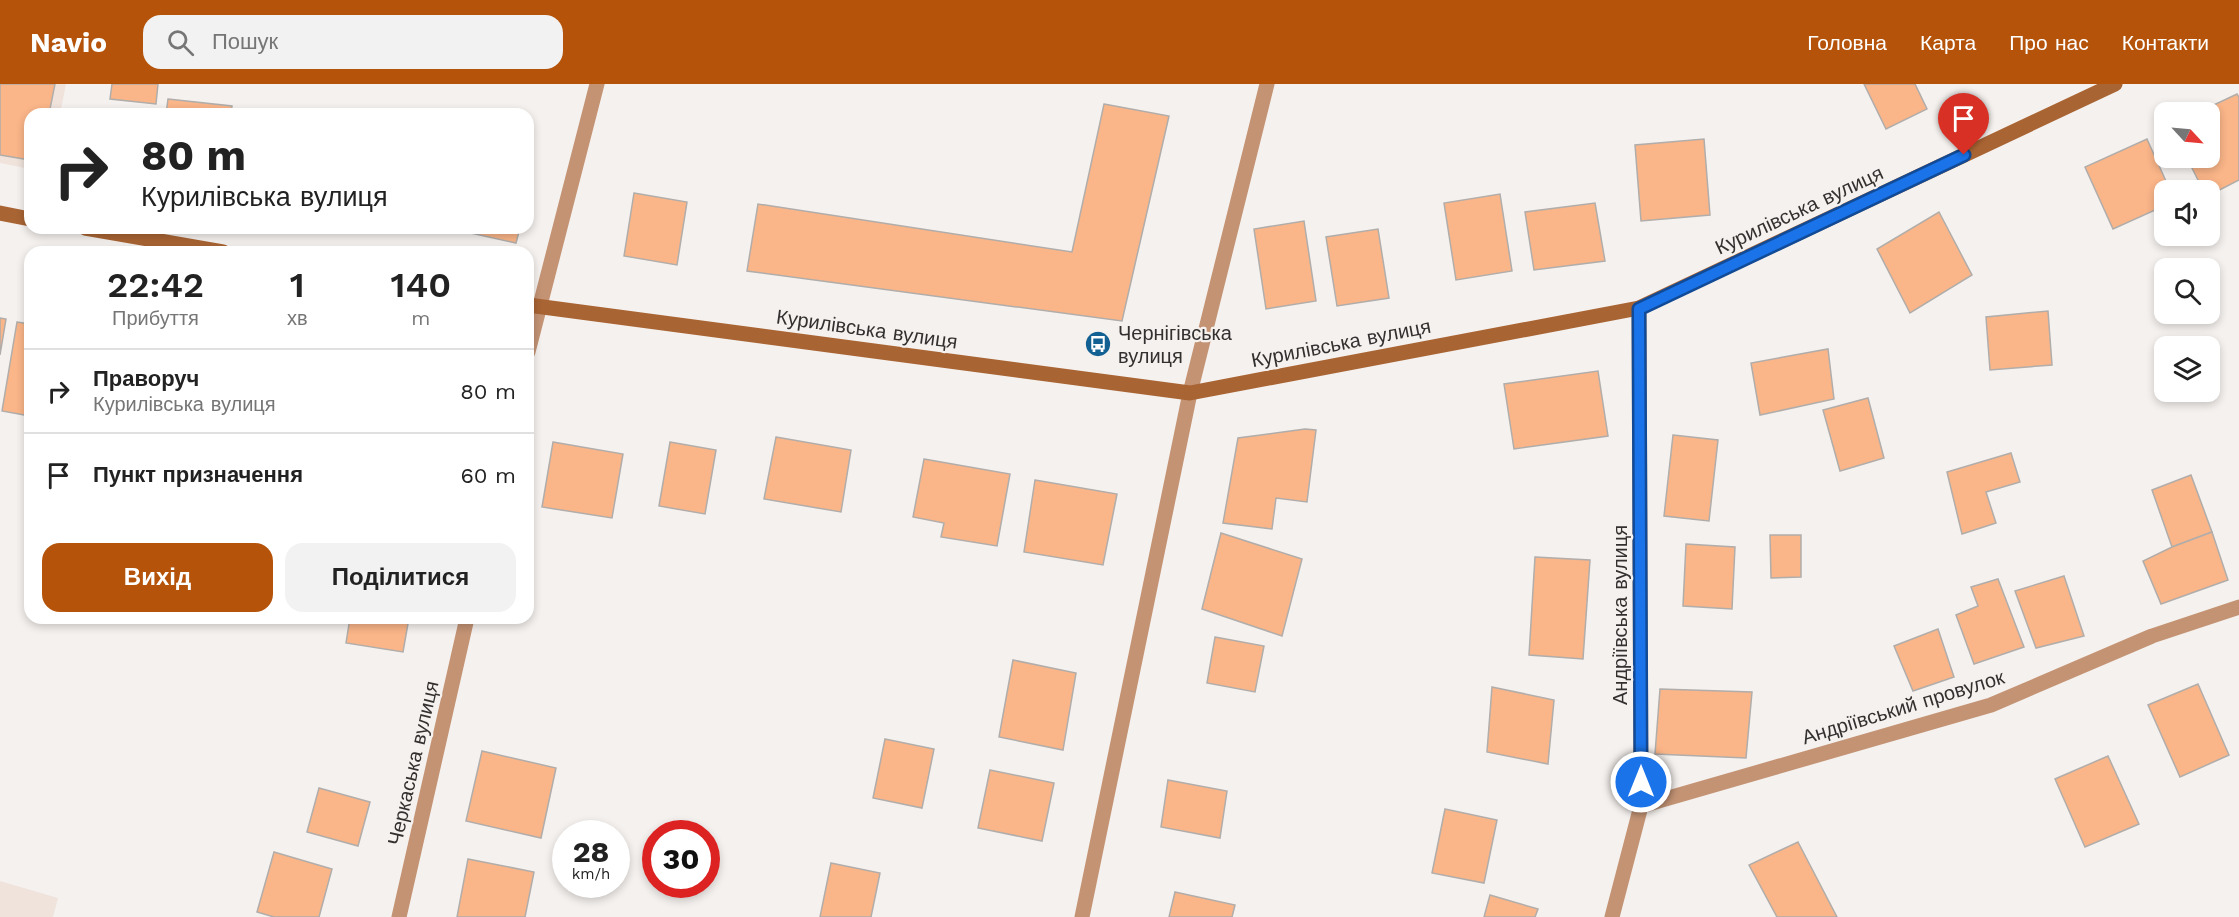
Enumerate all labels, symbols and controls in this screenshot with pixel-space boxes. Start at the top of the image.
search box [143,15,563,69]
text: Navio [30,26,107,59]
icon: search [164,26,197,59]
text: Пошук [212,29,278,54]
text: Головна [1807,30,1887,55]
text: Карта [1920,30,1976,55]
text: Про нас [2009,30,2089,55]
text: Контакти [2122,30,2209,55]
pin [1938,93,1989,155]
icon: arrive [1947,102,1980,135]
north arrow [2154,102,2220,168]
map controls [2154,102,2220,402]
text: 80 m [141,131,246,180]
icon: right [42,132,120,210]
street label: Курилівська вулиця [1711,161,1887,259]
button: sound [2154,180,2220,246]
text: Курилівська вулиця [141,181,388,213]
button: search [2154,258,2220,324]
text: 22:42 [107,264,204,306]
text: 1 [290,264,305,306]
text: 140 [390,264,451,306]
street label: Курилівська вулиця [775,304,959,354]
text: Прибуття [112,306,199,330]
text: хв [287,306,308,330]
text: m [411,306,430,330]
street label: Курилівська вулиця [1249,314,1433,372]
place label: Чернігівська вулиця [1118,321,1233,368]
bus stop icon: Чернігівська вулиця [1083,329,1113,359]
button: layers [2154,336,2220,402]
text: Праворуч [93,366,199,391]
icon: right [42,375,75,408]
text: 80 m [460,379,516,404]
text: Курилівська вулиця [93,392,276,416]
icon: arrive [42,459,75,492]
text: Пункт призначення [93,462,303,487]
text: 60 m [460,463,516,488]
street label: Андріївська вулиця [1608,525,1632,705]
button: Вихід [42,543,273,612]
button: Поділитися [285,543,516,612]
street label: Андріївський провулок [1799,665,2007,749]
street label: Черкаська вулиця [382,678,444,848]
position arrow [1609,750,1673,814]
speed limit sign: 30 [642,820,720,898]
text: 28 [573,834,609,869]
text: km/h [572,865,610,883]

